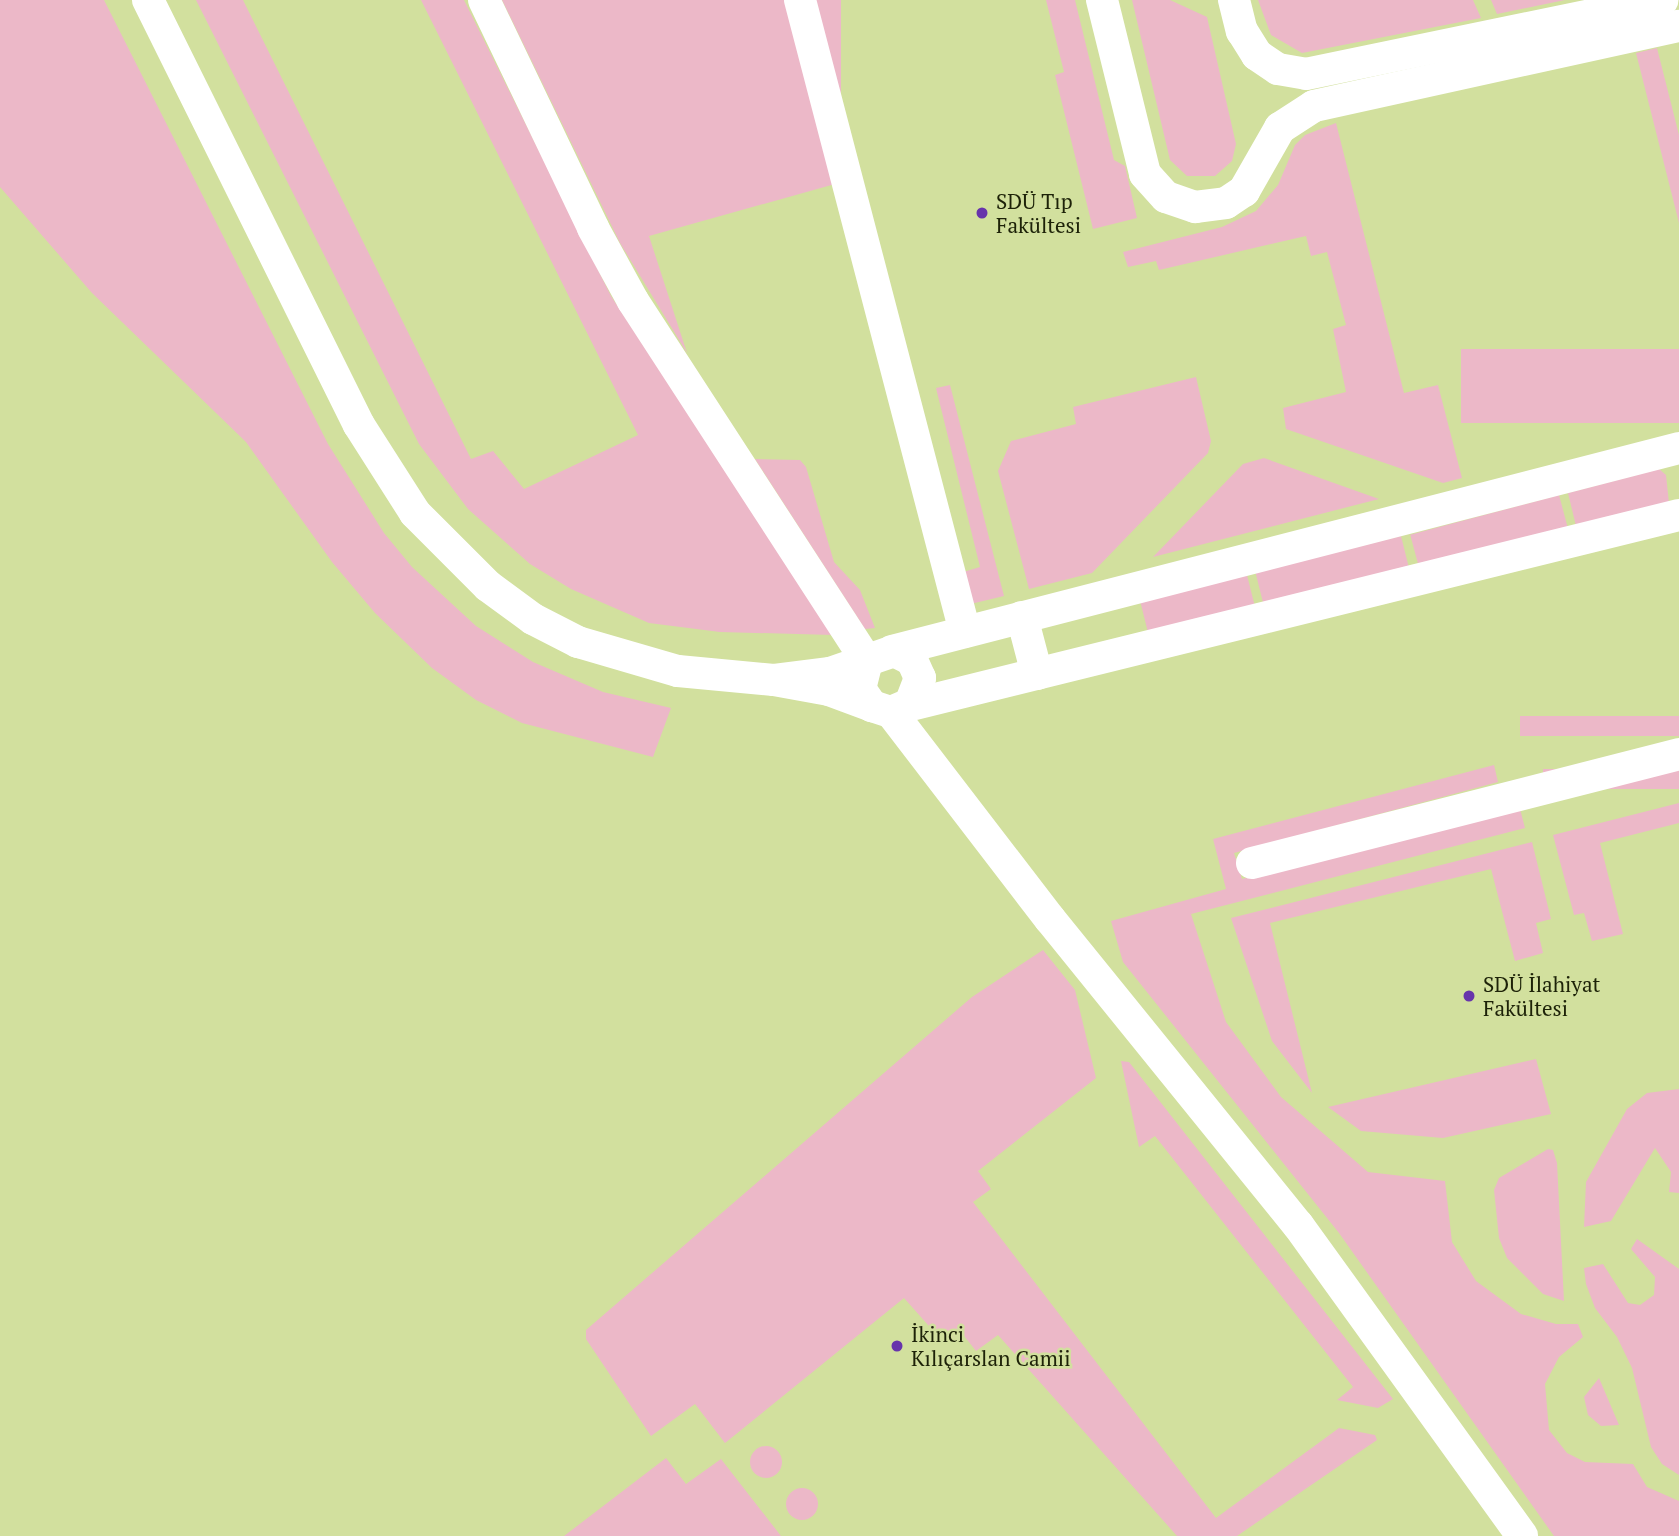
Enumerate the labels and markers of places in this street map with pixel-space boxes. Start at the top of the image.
place label: SDÜ Tıp Fakültesi [996,188,1081,238]
marker: SDÜ Tıp Fakültesi [974,205,990,221]
place label: SDÜ İlahiyat Fakültesi [1483,971,1600,1021]
marker: SDÜ İlahiyat Fakültesi [1461,988,1477,1004]
place label: İkinci Kılıçarslan Camii [911,1321,1070,1371]
marker: İkinci Kılıçarslan Camii [889,1338,905,1354]

